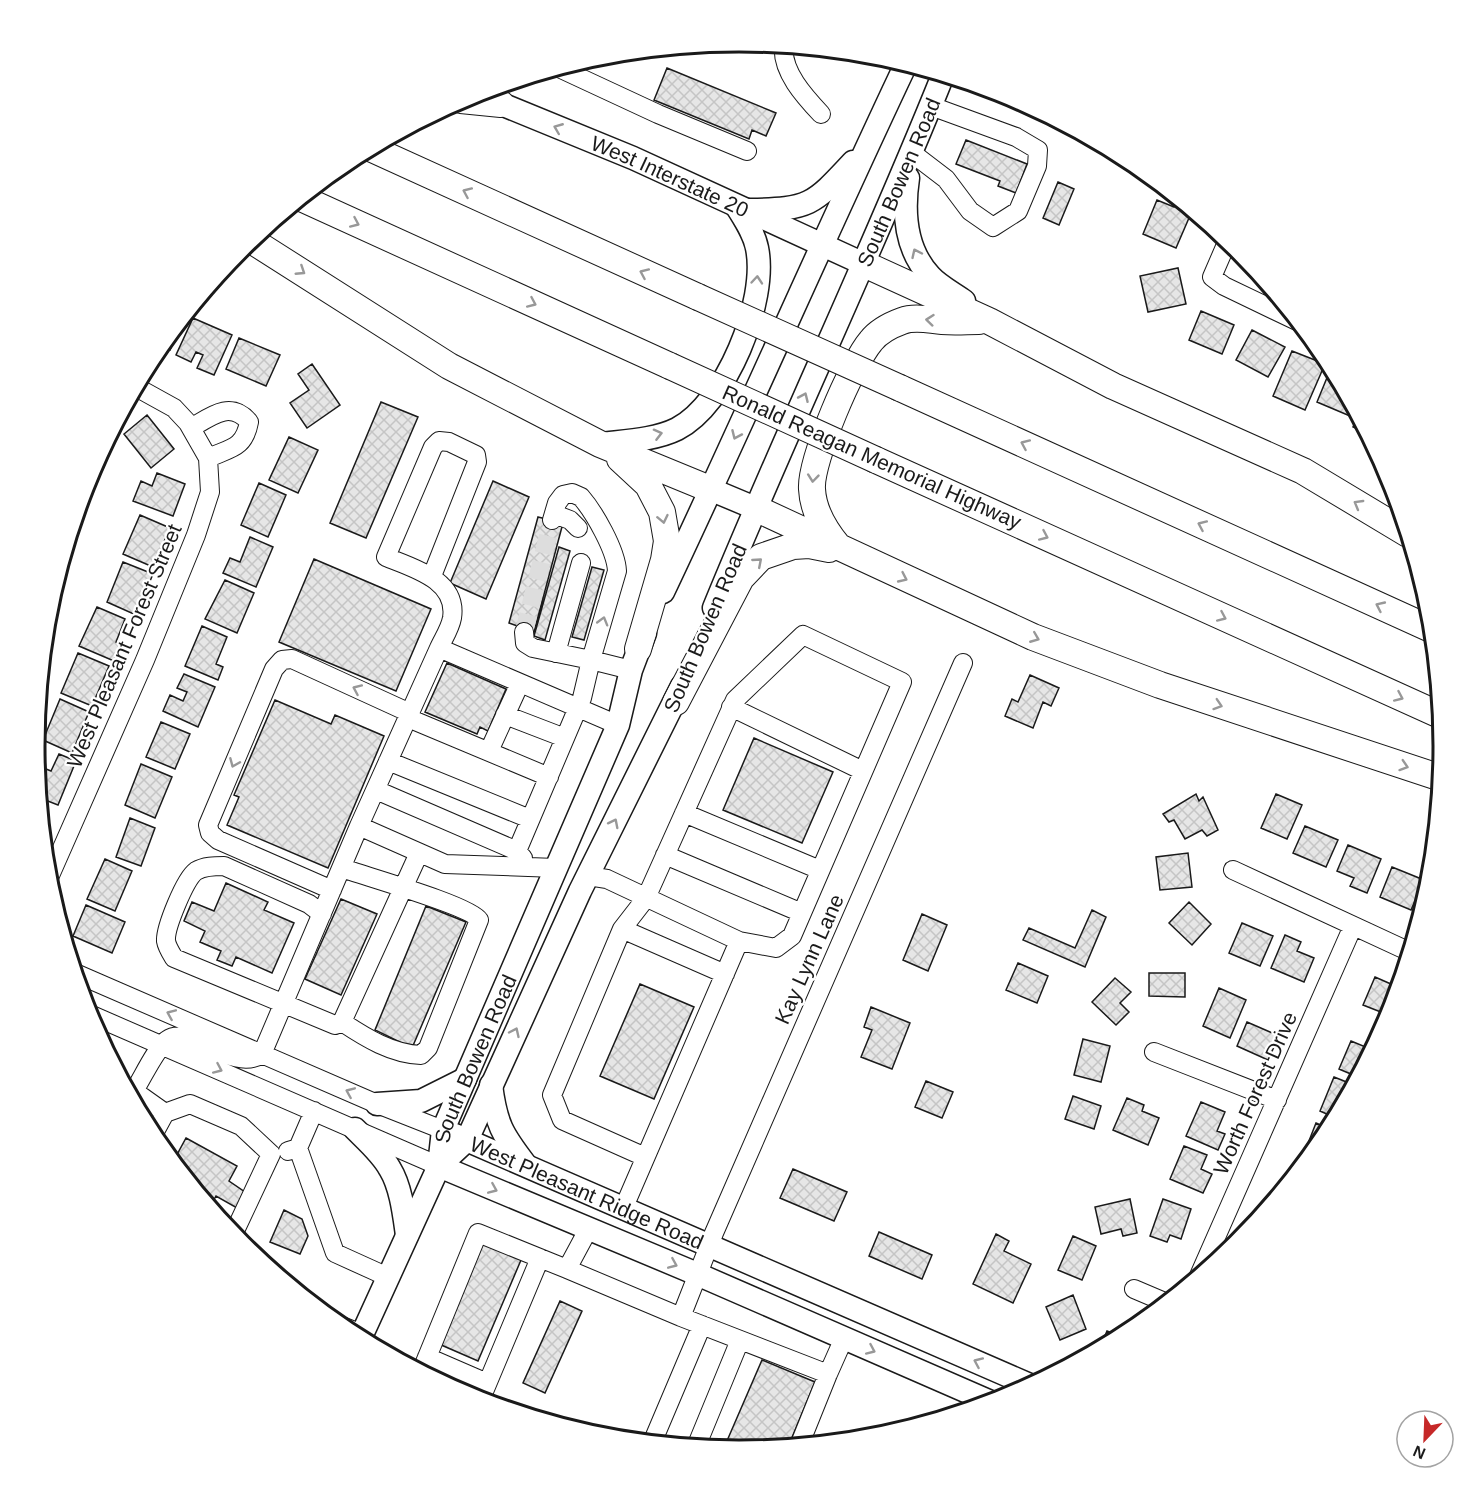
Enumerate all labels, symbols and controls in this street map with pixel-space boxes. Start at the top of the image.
street label: South Bowen Road [852,94,944,270]
one-way arrow [553,122,564,135]
street label: West Interstate 20 [588,131,752,221]
one-way arrow [462,188,473,200]
one-way arrow [348,215,359,227]
one-way arrow [912,249,924,260]
one-way arrow [294,264,305,275]
one-way arrow [640,268,651,280]
one-way arrow [750,275,763,284]
one-way arrow [526,296,537,308]
one-way arrow [926,314,935,327]
street label: Ronald Reagan Memorial Highway [719,381,1025,534]
one-way arrow [797,392,809,403]
one-way arrow [653,429,663,442]
one-way arrow [731,429,743,440]
one-way arrow [1020,439,1031,451]
one-way arrow [807,474,820,483]
one-way arrow [1354,499,1364,511]
one-way arrow [656,514,669,524]
one-way arrow [1198,520,1209,532]
street label: West Pleasant Forest Street [62,521,186,771]
one-way arrow [1038,529,1049,541]
street label: South Bowen Road [659,540,751,716]
one-way arrow [751,558,762,569]
one-way arrow [896,570,907,582]
one-way arrow [1375,601,1386,613]
one-way arrow [1215,609,1226,621]
one-way arrow [596,616,608,627]
one-way arrow [1029,631,1040,643]
one-way arrow [352,684,363,696]
one-way arrow [1393,690,1404,702]
one-way arrow [1213,697,1223,710]
one-way arrow [230,757,242,768]
one-way arrow [1398,759,1409,771]
one-way arrow [607,819,618,830]
street label: Kay Lynn Lane [770,891,848,1027]
street label: South Bowen Road [430,971,520,1144]
street label: Worth Forest Drive [1209,1008,1301,1178]
one-way arrow [166,1010,177,1022]
one-way arrow [508,1028,520,1039]
one-way arrow [212,1062,223,1074]
one-way arrow [345,1087,356,1099]
street label: West Pleasant Ridge Road [467,1132,707,1253]
one-way arrow [487,1181,498,1193]
one-way arrow [667,1257,678,1269]
one-way arrow [865,1343,876,1355]
one-way arrow [973,1358,984,1370]
north arrow [1395,1409,1455,1469]
text: N [1411,1442,1428,1462]

